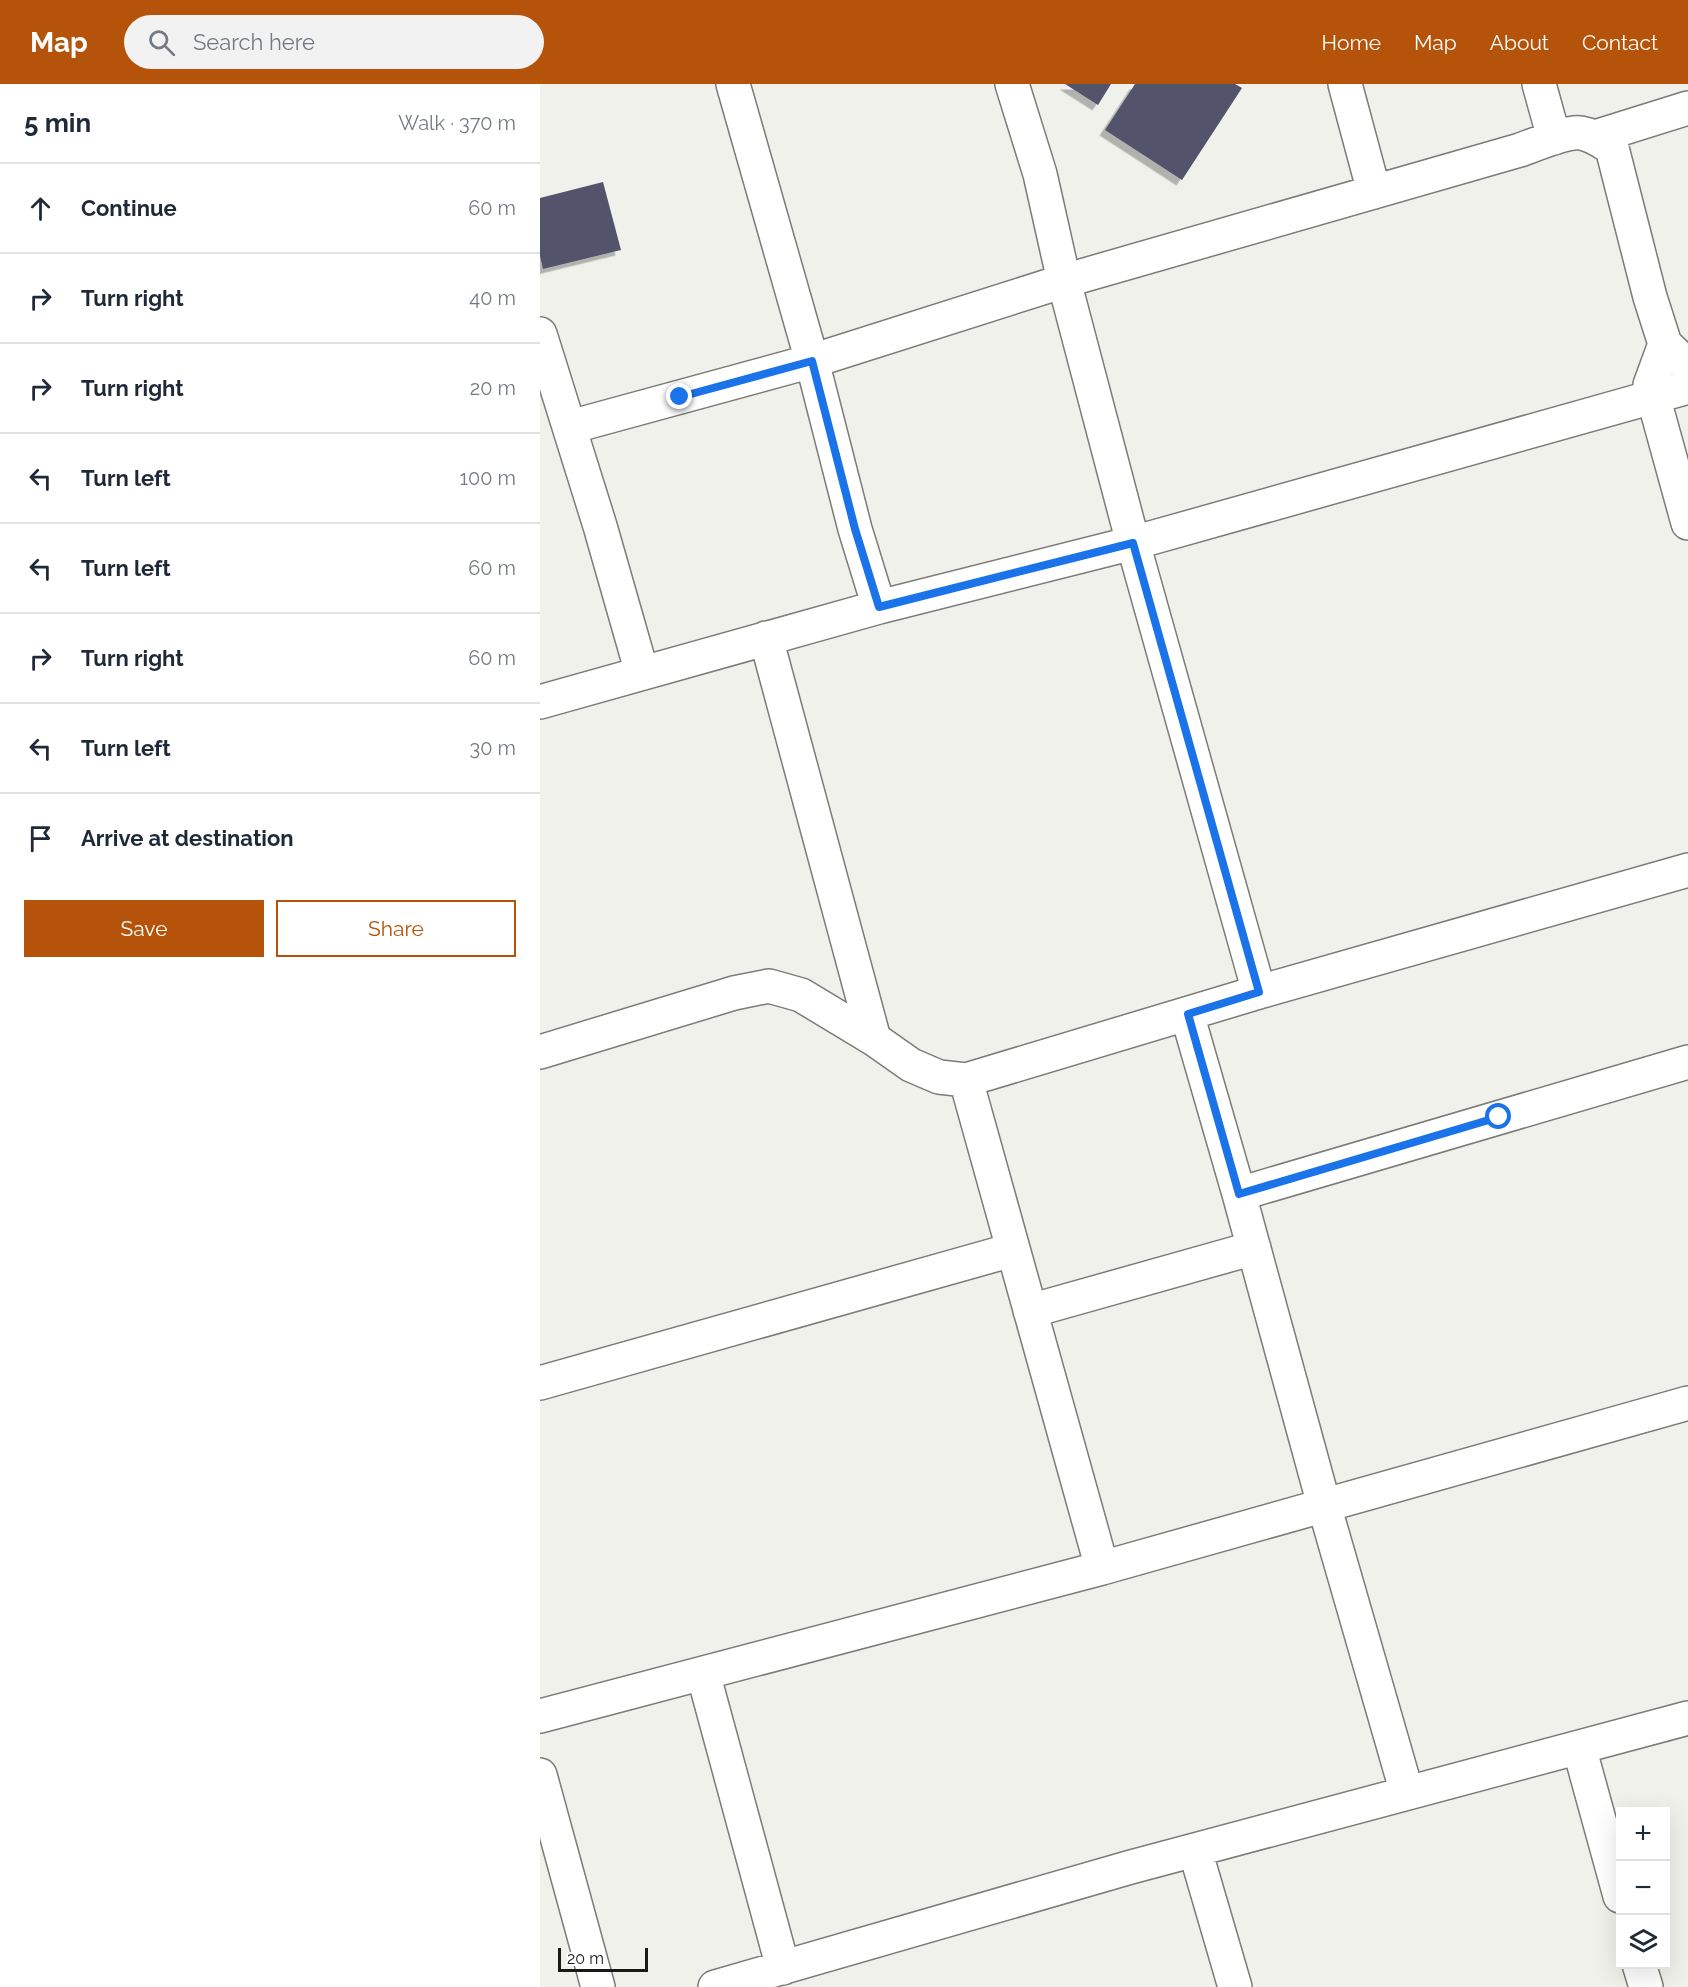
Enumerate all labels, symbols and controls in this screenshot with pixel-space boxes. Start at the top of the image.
search box [124,15,544,69]
text: Map [30,26,88,59]
icon: search [145,26,178,59]
text: Search here [193,29,315,55]
text: Home [1322,30,1381,55]
text: Map [1414,30,1457,55]
text: About [1490,30,1549,55]
text: Contact [1582,30,1658,55]
text: 5 min [24,108,91,138]
text: Walk · 370 m [398,111,516,135]
icon: ahead [24,192,57,225]
text: Continue [81,195,177,221]
text: 60 m [468,196,516,220]
icon: right [24,282,57,315]
text: Turn right [81,285,184,311]
text: 40 m [469,286,516,310]
icon: right [24,372,57,405]
text: Turn right [81,375,184,401]
text: 20 m [470,376,516,400]
route end [666,383,692,409]
icon: left [24,462,57,495]
text: Turn left [81,465,171,491]
text: 100 m [459,466,516,490]
icon: left [24,552,57,585]
text: Turn left [81,555,171,581]
text: 60 m [468,556,516,580]
icon: right [24,642,57,675]
text: Turn right [81,645,184,671]
text: 60 m [468,646,516,670]
icon: left [24,732,57,765]
text: Turn left [81,735,171,761]
text: 30 m [470,736,516,760]
icon: arrive [24,822,57,855]
text: Arrive at destination [81,825,294,851]
button: Save [24,900,264,957]
button: Share [276,900,516,957]
route start [1485,1103,1511,1129]
map controls [1616,1807,1670,1969]
button: + [1616,1807,1670,1861]
button: − [1616,1861,1670,1915]
button: layers [1616,1915,1670,1969]
scale bar [558,1945,648,1972]
text: 20 m [567,1949,604,1968]

